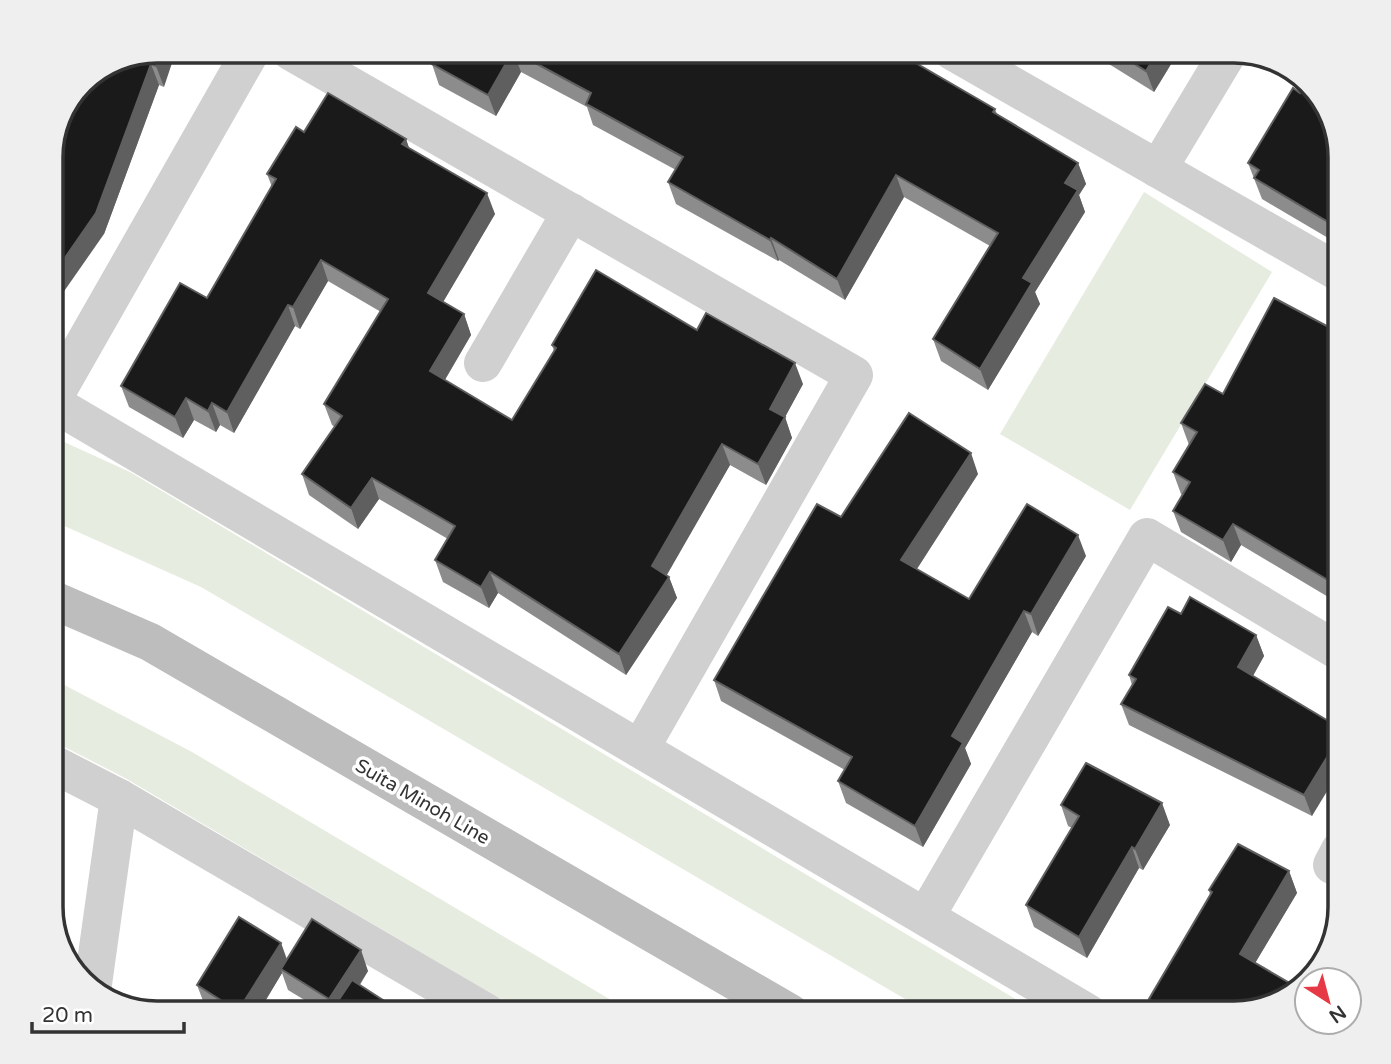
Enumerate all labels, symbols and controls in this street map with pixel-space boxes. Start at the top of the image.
street label: Suita Minoh Line [352,755,493,849]
north arrow [1293,966,1363,1036]
scale bar [32,990,184,1034]
text: N [1325,1001,1350,1027]
text: 20 m [42,1003,93,1028]

